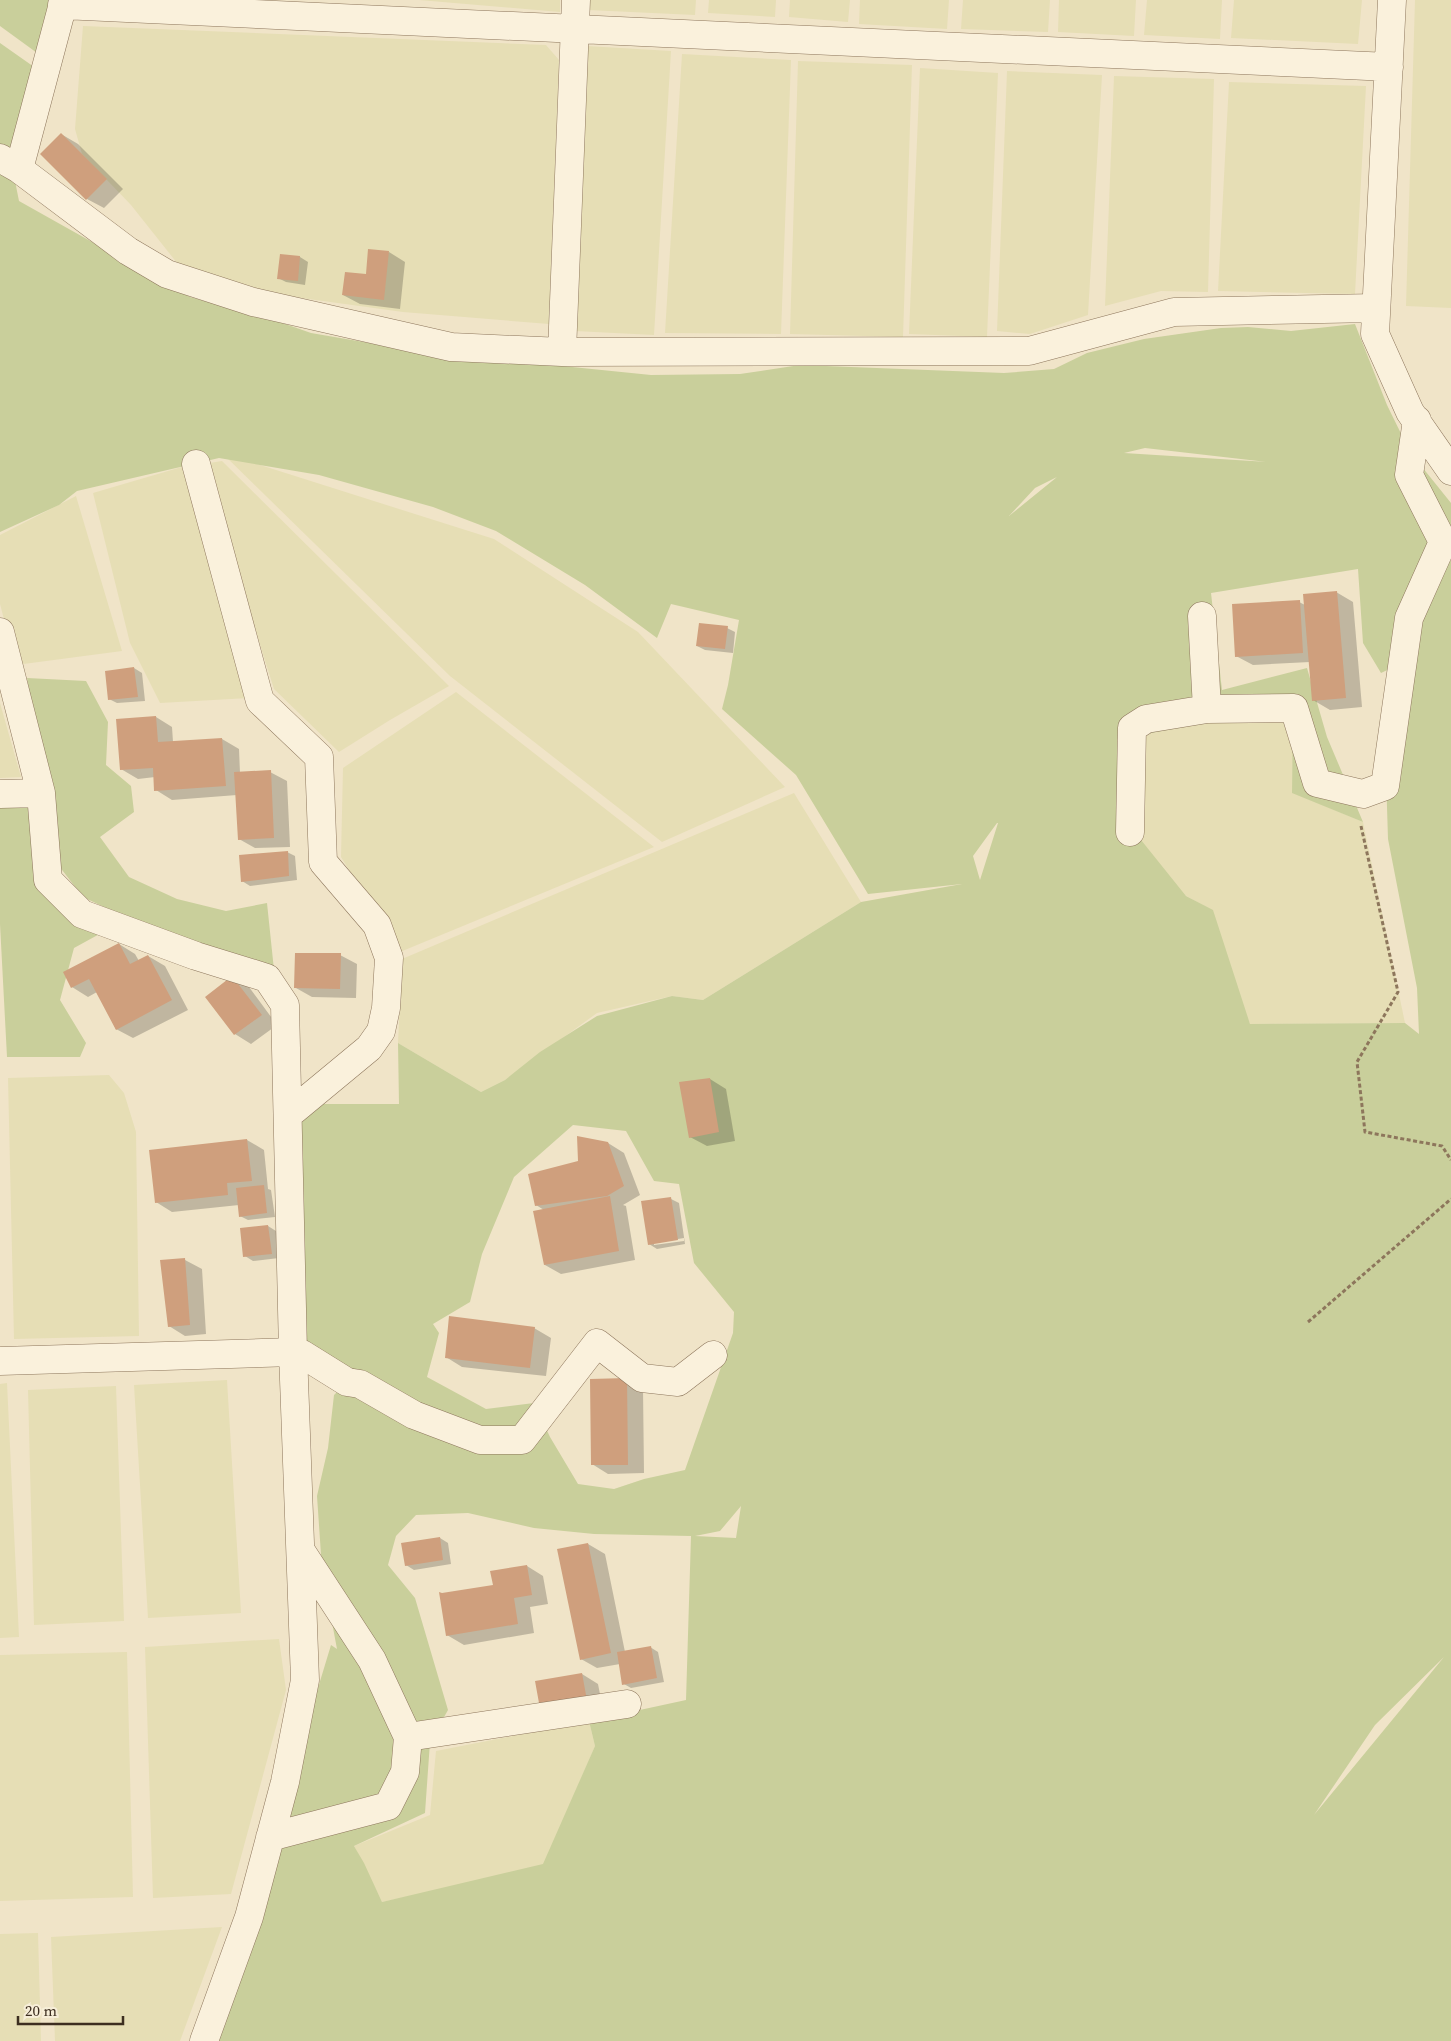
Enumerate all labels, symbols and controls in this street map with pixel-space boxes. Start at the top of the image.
scale bar [18,1994,122,2026]
text: 20 m [25,2000,57,2021]

